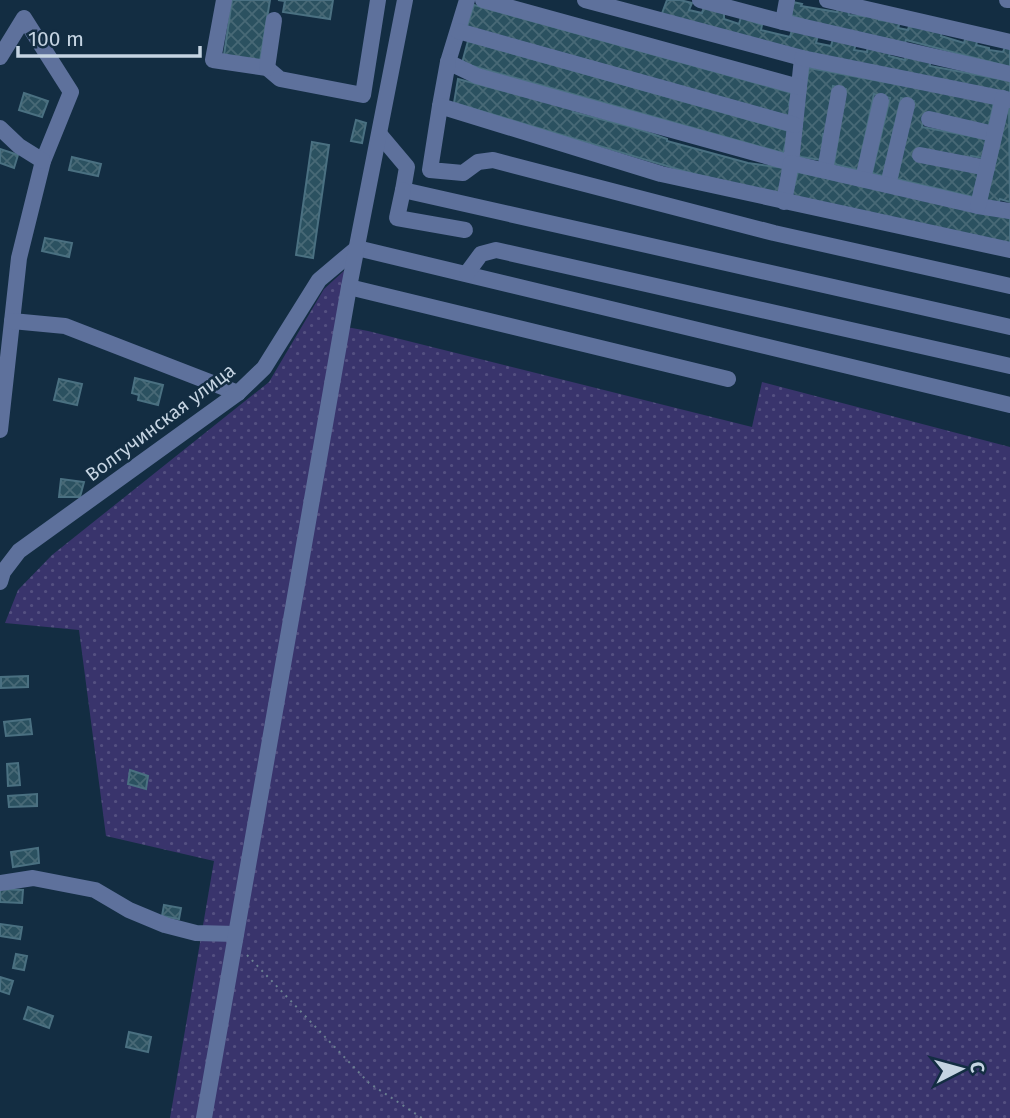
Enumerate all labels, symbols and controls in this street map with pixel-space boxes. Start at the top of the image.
scale bar [18,14,200,58]
text: 100 m [28,26,84,52]
street label: Волгучинская улица [81,359,240,486]
north arrow [926,1034,996,1104]
text: С [965,1061,989,1074]

